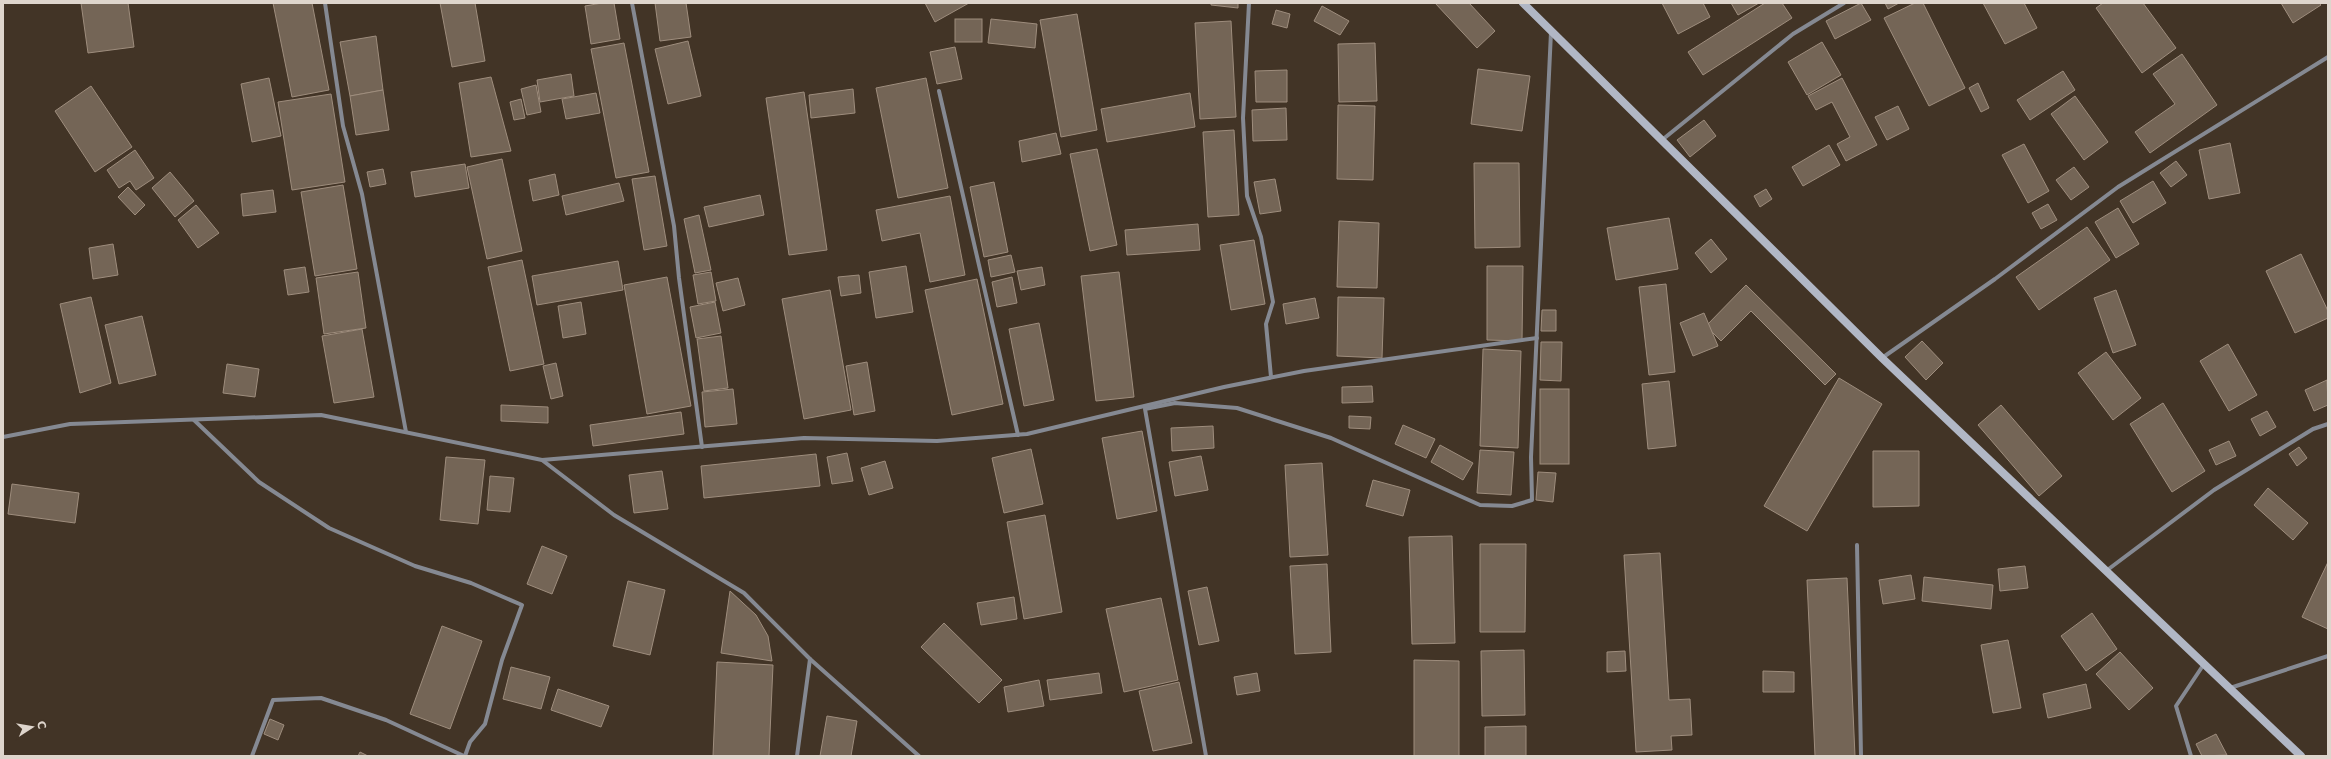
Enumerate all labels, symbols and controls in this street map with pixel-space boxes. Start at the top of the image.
north arrow [12,707,52,747]
text: С [34,720,48,730]

